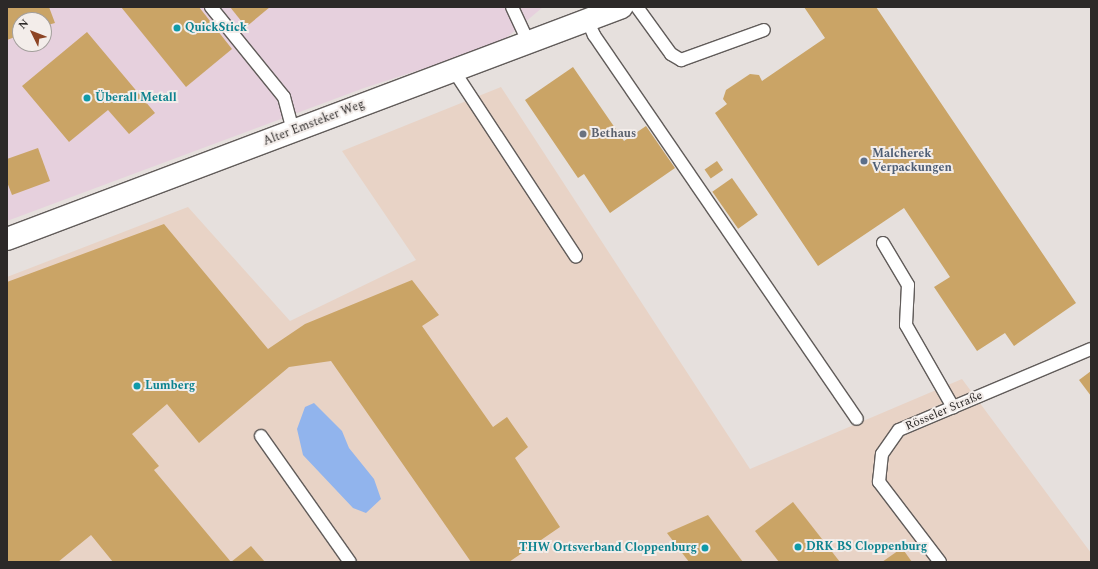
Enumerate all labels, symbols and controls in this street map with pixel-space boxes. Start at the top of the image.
north arrow [12,12,52,52]
text: N [14,15,33,33]
place label: QuickStick [185,21,247,35]
marker: QuickStick [172,23,182,33]
place label: Überall Metall [95,91,177,105]
marker: Überall Metall [82,93,92,103]
street label: Alter Emsteker Weg [261,97,367,149]
place label: Bethaus [591,127,636,141]
marker: Bethaus [578,129,588,139]
place label: Malcherek Verpackungen [872,147,952,175]
marker: Malcherek Verpackungen [859,156,869,166]
place label: Lumberg [145,379,195,393]
marker: Lumberg [132,381,142,391]
street label: Rösseler Straße [903,388,985,434]
place label: DRK BS Cloppenburg [806,540,927,554]
place label: THW Ortsverband Cloppenburg [519,541,697,555]
marker: DRK BS Cloppenburg [793,542,803,552]
marker: THW Ortsverband Cloppenburg [700,543,710,553]

